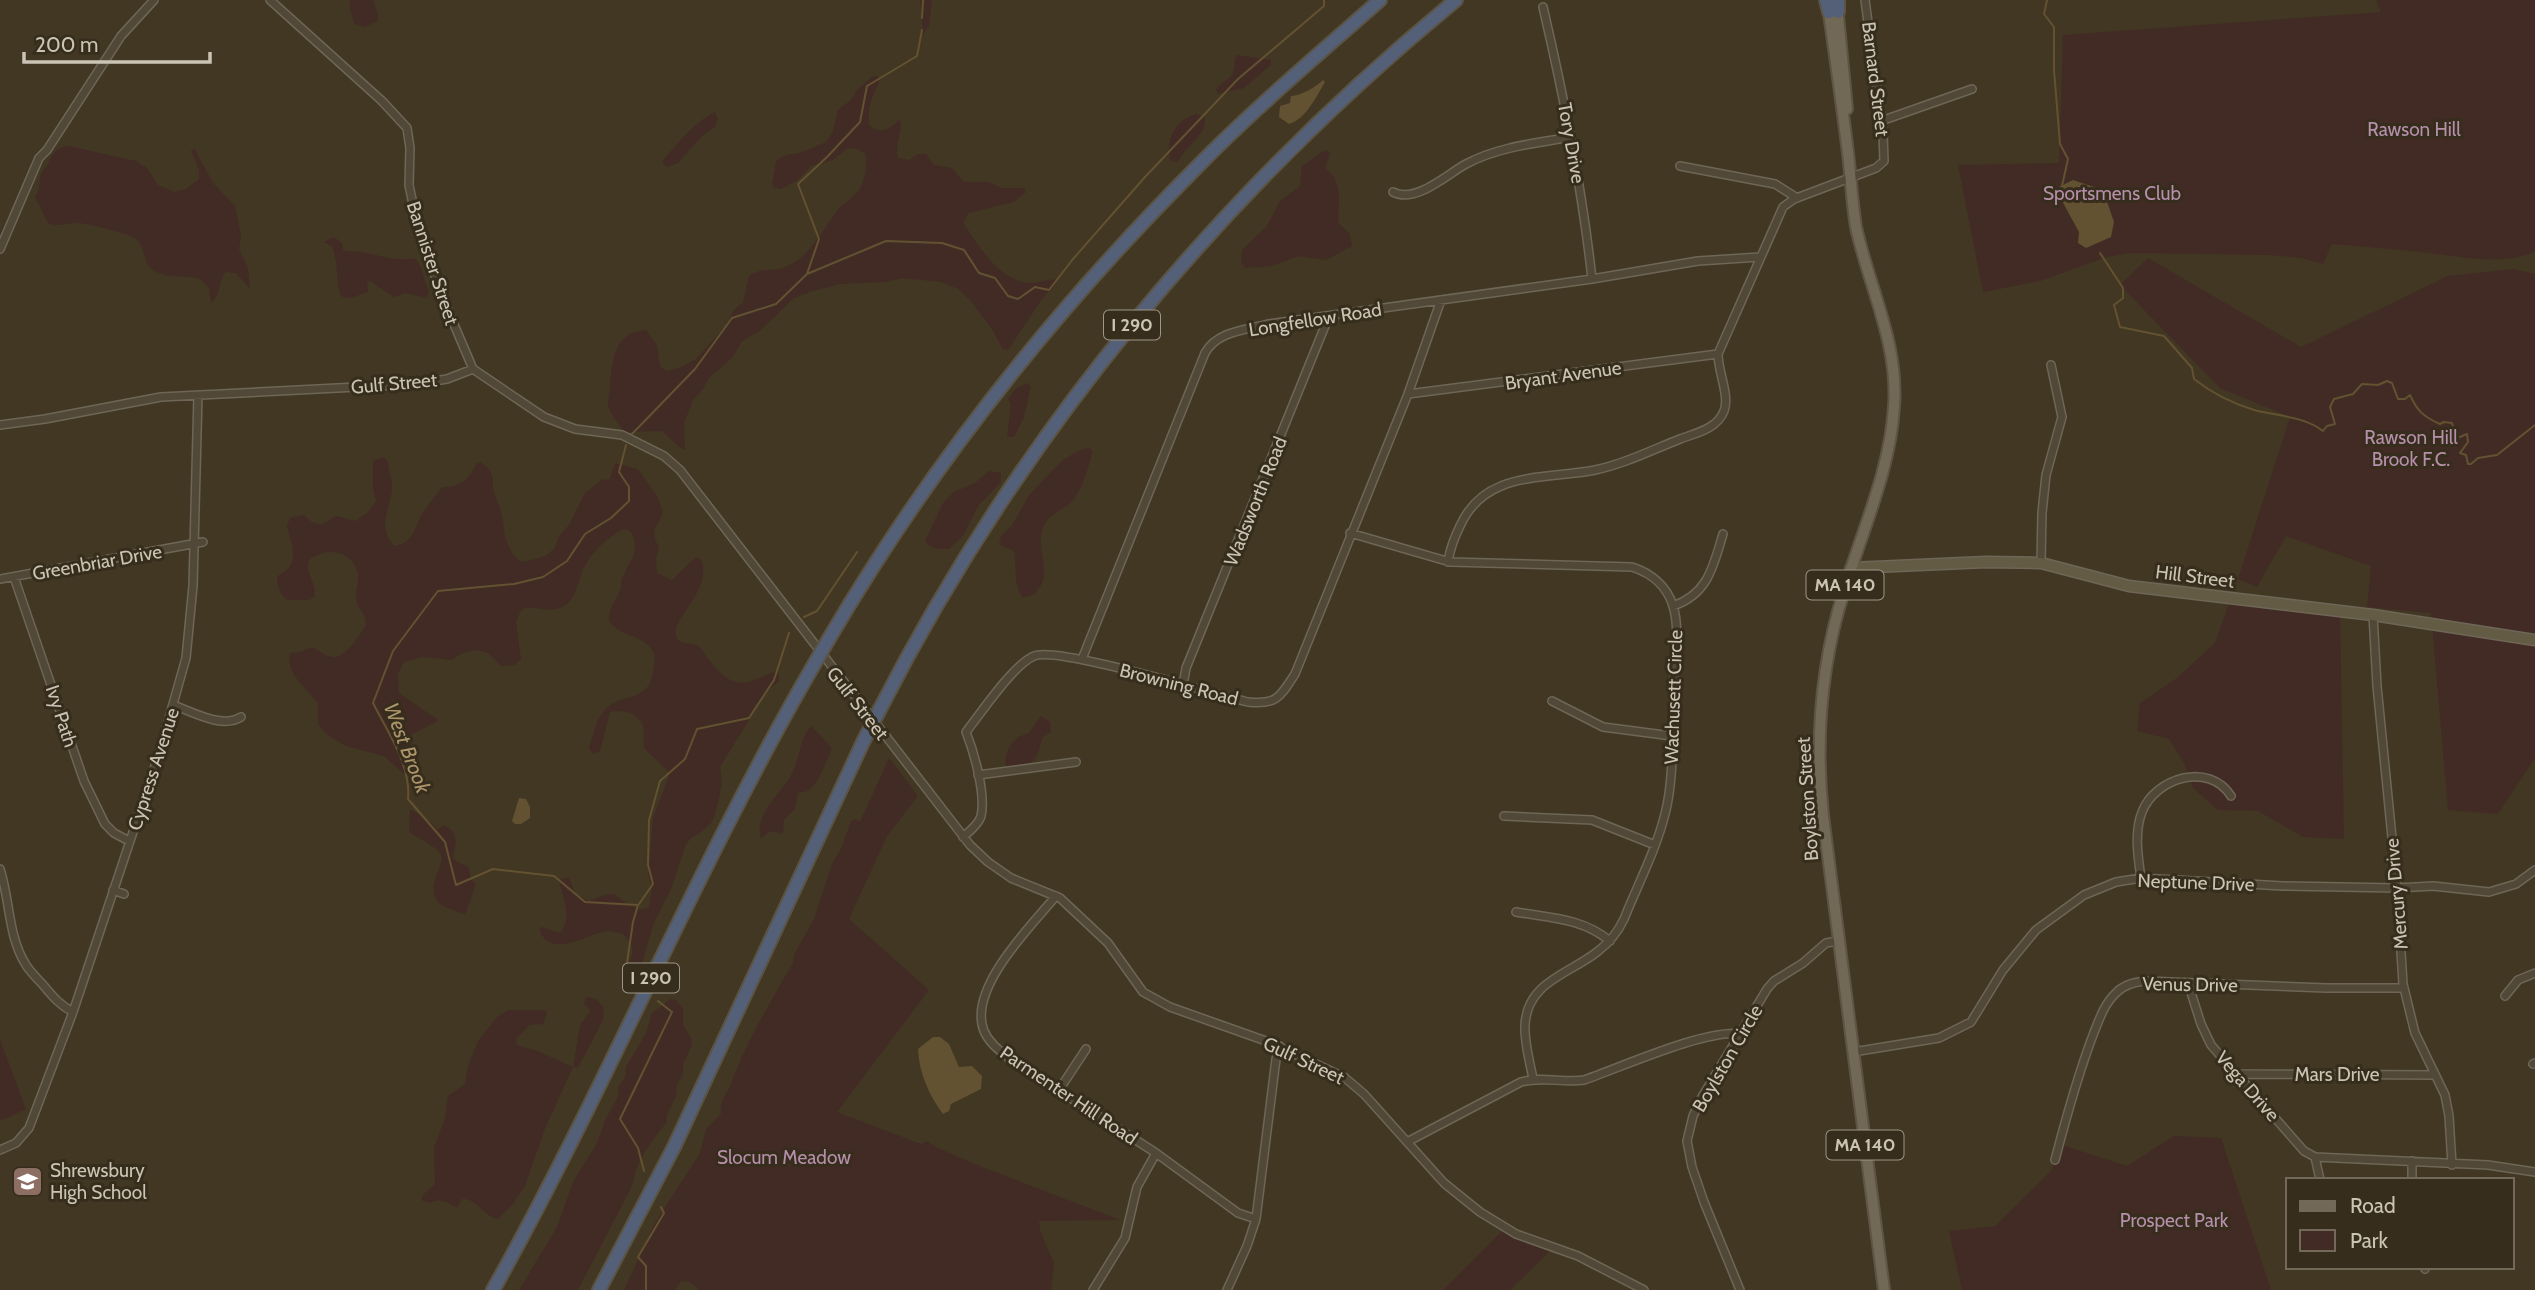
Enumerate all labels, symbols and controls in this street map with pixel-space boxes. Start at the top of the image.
street label: Barnard Street [1857,20,1894,138]
scale bar [24,21,210,65]
text: 200 m [35,32,98,57]
street label: Tory Drive [1553,101,1590,186]
park label: Rawson Hill [2367,118,2461,141]
park label: Sportsmens Club [2043,182,2181,205]
street label: Bannister Street [402,198,464,329]
street label: Longfellow Road [1247,298,1383,341]
road number: I 290 [1104,310,1160,340]
street label: Bryant Avenue [1503,356,1623,395]
street label: Gulf Street [350,368,439,399]
park label: Rawson Hill Brook F.C. [2364,426,2458,471]
street label: Wadsworth Road [1219,433,1292,569]
street label: Greenbriar Drive [31,540,164,585]
street label: Hill Street [2154,560,2236,593]
road number: MA 140 [1806,570,1884,600]
street label: Wachusett Circle [1660,629,1687,765]
street label: Browning Road [1117,659,1241,710]
street label: Gulf Street [822,662,894,745]
street label: Ivy Path [41,682,82,750]
water label: West Brook [379,699,437,798]
street label: Cypress Avenue [123,705,184,833]
street label: Boylston Street [1792,736,1823,862]
street label: Mercury Drive [2380,837,2413,951]
street label: Neptune Drive [2137,869,2255,896]
road number: I 290 [623,964,679,993]
street label: Venus Drive [2142,972,2238,997]
street label: Boylston Circle [1687,1000,1768,1116]
street label: Gulf Street [1260,1032,1348,1089]
street label: Parmenter Hill Road [996,1041,1142,1150]
street label: Vega Drive [2211,1046,2285,1126]
street label: Mars Drive [2294,1063,2380,1086]
road number: MA 140 [1826,1130,1904,1160]
park label: Slocum Meadow [717,1146,851,1169]
place label: Shrewsbury High School [50,1159,147,1204]
school or university icon: Shrewsbury High School [10,1164,44,1198]
legend [2286,1178,2514,1269]
text: Road [2350,1193,2396,1218]
park label: Prospect Park [2120,1209,2229,1232]
text: Park [2350,1228,2388,1253]

